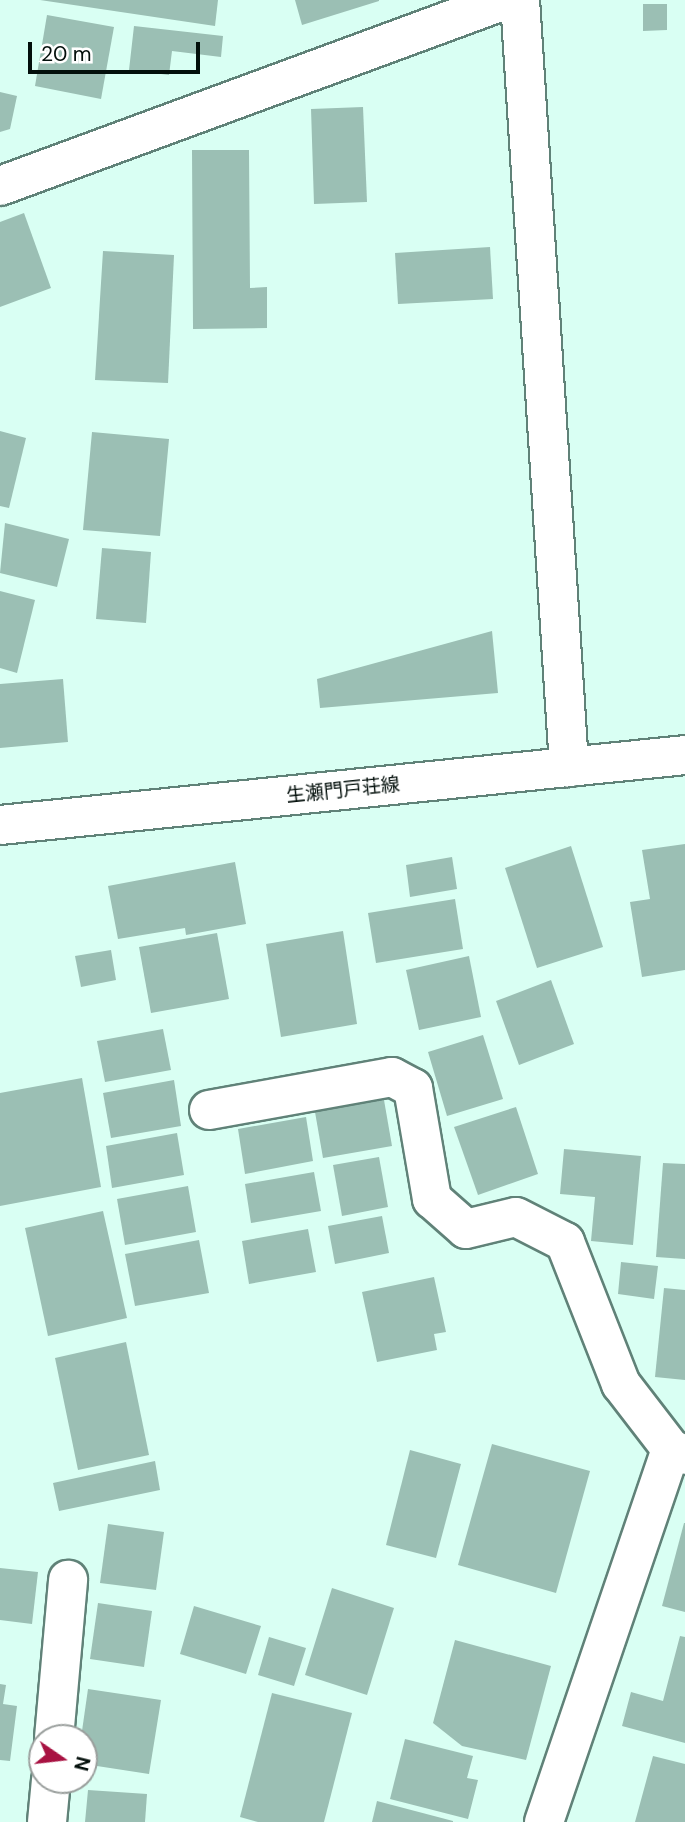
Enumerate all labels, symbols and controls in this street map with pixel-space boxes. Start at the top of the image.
scale bar [32,28,203,72]
text: 20 m [41,40,92,68]
street label: 生瀬門戸荘線 [285,773,401,807]
north arrow [28,1724,98,1794]
text: N [68,1754,96,1773]

